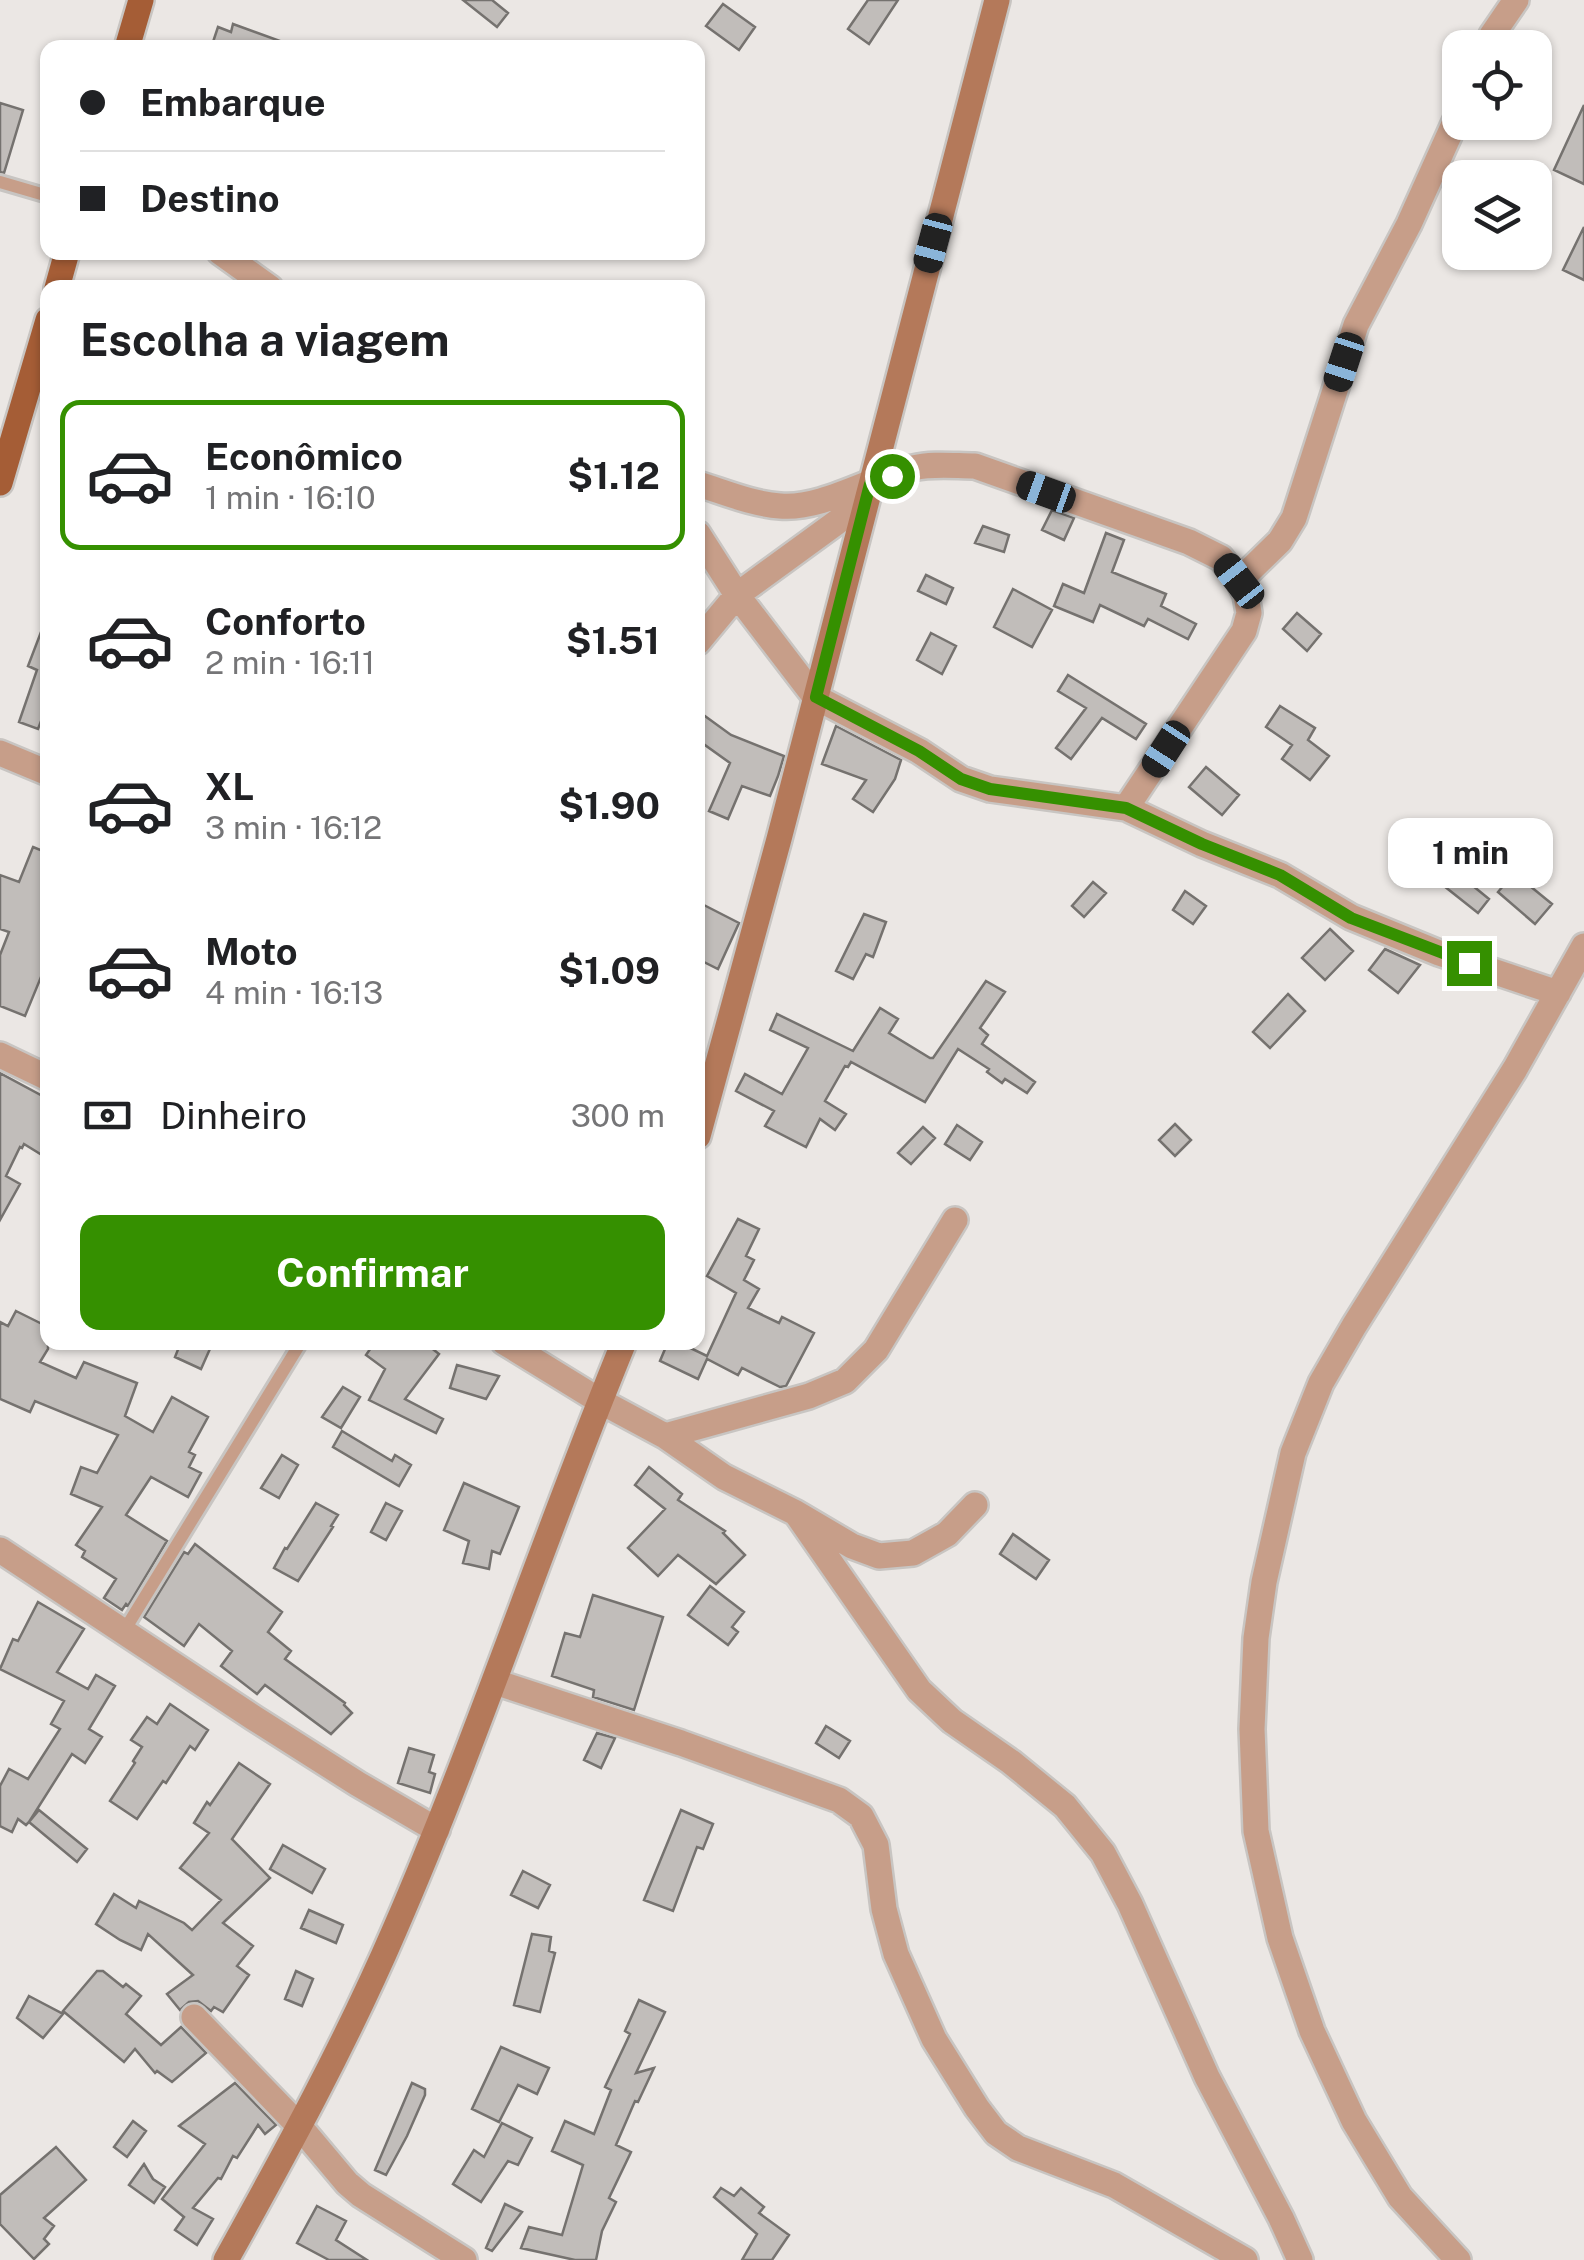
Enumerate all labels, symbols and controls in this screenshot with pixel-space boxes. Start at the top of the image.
map controls [1442,30,1552,270]
button: locate [1442,30,1552,140]
text: Embarque [140,80,326,125]
button: layers [1442,160,1552,270]
text: Destino [140,176,280,221]
car [911,210,955,276]
text: Escolha a viagem [80,313,450,366]
car [1320,329,1368,395]
icon: car [85,430,175,520]
text: Econômico [205,434,403,479]
text: $1.12 [567,453,660,498]
route start [870,454,915,499]
car [1013,468,1079,516]
text: 1 min · 16:10 [205,479,376,516]
car [1209,548,1269,614]
icon: car [85,595,175,685]
text: Conforto [205,599,366,644]
text: $1.51 [566,618,660,663]
text: 2 min · 16:11 [205,644,375,681]
car [1137,716,1195,782]
icon: car [85,760,175,850]
text: XL [205,764,254,809]
text: $1.90 [558,783,660,828]
text: 3 min · 16:12 [205,809,382,846]
callout: 1 min [1386,818,1552,888]
text: 1 min [1432,834,1509,871]
icon: car [85,925,175,1015]
text: Moto [205,929,298,974]
route end [1447,941,1492,986]
text: $1.09 [558,948,660,993]
text: 4 min · 16:13 [205,974,383,1011]
icon: cash [80,1088,135,1143]
text: Dinheiro [160,1093,307,1138]
text: 300 m [571,1097,665,1134]
button: Confirmar [80,1215,665,1330]

